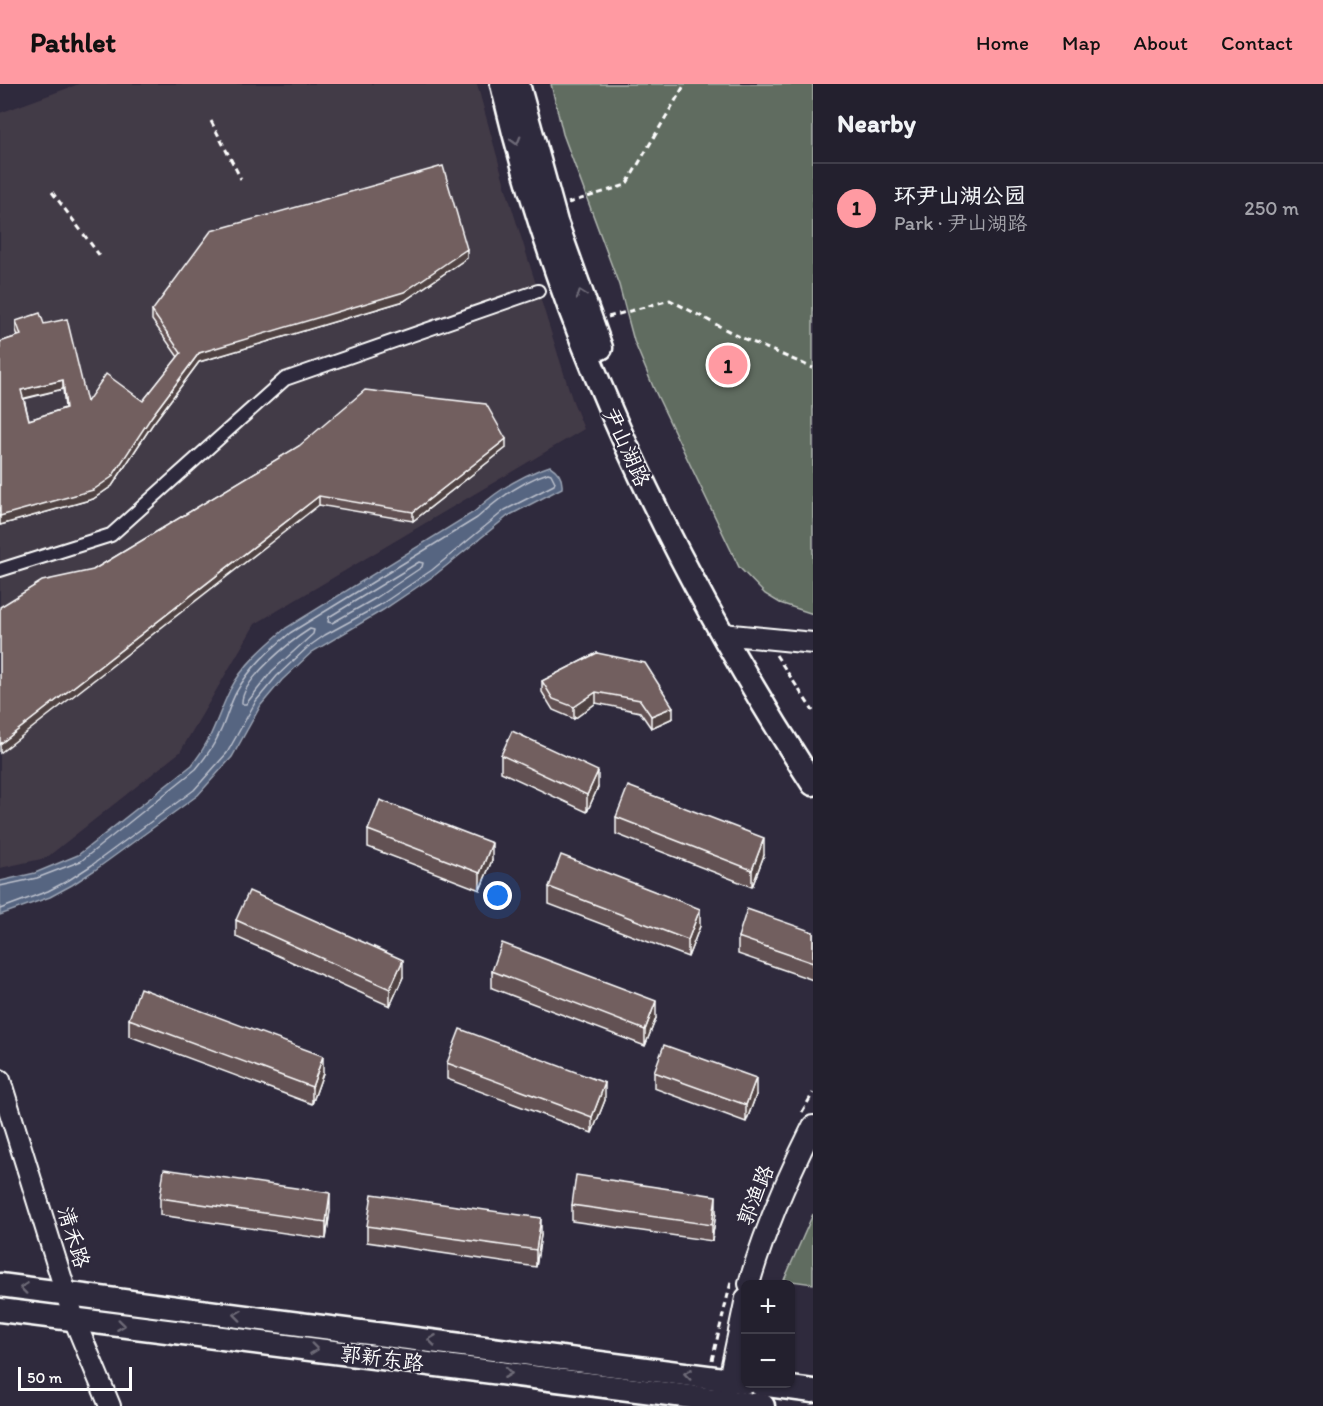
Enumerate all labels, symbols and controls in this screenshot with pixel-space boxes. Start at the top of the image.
text: Pathlet [30,25,116,59]
text: Home [976,30,1029,55]
text: Map [1062,30,1101,55]
text: About [1134,30,1188,55]
text: Contact [1221,30,1293,55]
text: Nearby [837,107,916,139]
one-way arrow [509,135,521,146]
text: 环尹山湖公园 [894,182,1026,209]
text: 1 [852,196,861,220]
text: 250 m [1244,196,1299,220]
text: Park · 尹山湖路 [894,211,1027,235]
one-way arrow [576,289,589,300]
pin: 1 [708,342,748,388]
street label: 尹山湖路 [598,404,656,490]
your location [483,881,512,910]
street label: 郭渔路 [732,1161,778,1229]
street label: 清禾路 [53,1203,95,1271]
map controls [741,1280,795,1388]
button: + [741,1280,795,1334]
one-way arrow [19,1282,29,1294]
one-way arrow [234,1310,243,1322]
one-way arrow [116,1318,125,1331]
button: − [741,1334,795,1388]
one-way arrow [427,1335,436,1347]
street label: 郭新东路 [339,1340,425,1376]
one-way arrow [309,1343,319,1355]
scale bar [18,1364,132,1392]
one-way arrow [503,1367,512,1379]
text: 50 m [27,1368,62,1387]
one-way arrow [683,1368,692,1380]

